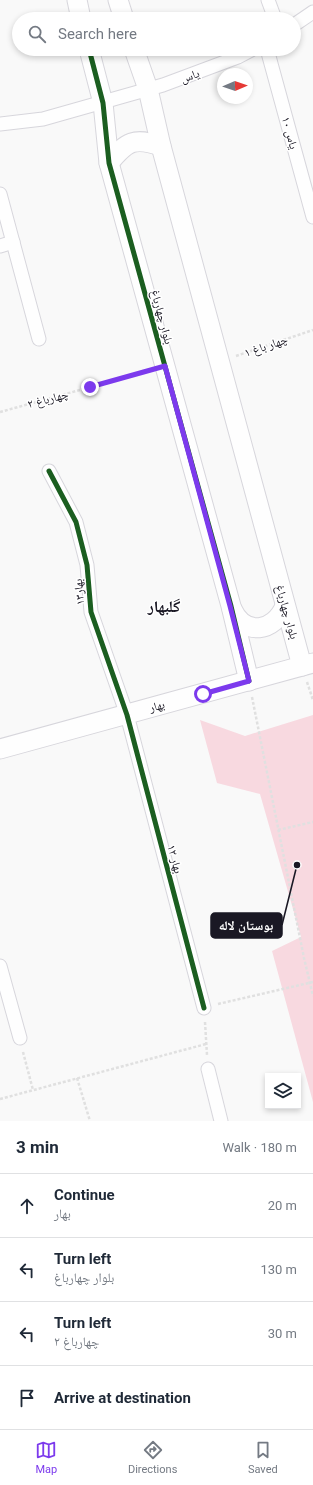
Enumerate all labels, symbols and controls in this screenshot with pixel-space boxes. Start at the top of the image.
search box [12,12,301,56]
icon: search [26,23,48,45]
text: Search here [58,25,137,43]
street label: یاس [179,66,202,86]
north arrow [217,68,253,104]
street label: یاس ۱۰ [279,115,301,151]
street label: بلوار چهارباغ [147,288,176,346]
street label: چهار باغ ۱ [243,332,290,361]
route end [81,378,99,396]
street label: چهارباغ ۲ [26,387,71,412]
street label: بهار۱۳ [71,578,87,606]
street label: بلوار چهارباغ [272,583,301,641]
district label: گلبهار [147,597,180,616]
route start [194,685,212,703]
street label: بهار [147,697,166,715]
street label: بهار ۱۲ [164,843,186,875]
callout: بوستان لاله [211,913,282,938]
text: بوستان لاله [219,918,274,933]
map controls [265,1073,301,1109]
button: layers [265,1073,301,1109]
text: 3 min [16,1137,59,1157]
text: Walk · 180 m [222,1140,297,1155]
text: Continue [54,1186,115,1204]
icon: ahead [16,1195,38,1217]
text: 20 m [268,1198,297,1213]
text: بهار [54,1206,71,1221]
text: Turn left [54,1250,111,1268]
icon: left [16,1259,38,1281]
text: 130 m [260,1262,297,1277]
text: بلوار چهارباغ [54,1270,114,1285]
text: Turn left [54,1314,111,1332]
icon: left [16,1323,38,1345]
text: 30 m [268,1326,297,1341]
text: چهارباغ ۲ [54,1334,99,1349]
icon: arrive [16,1387,38,1409]
text: Arrive at destination [54,1389,191,1407]
tab: Map [35,1439,57,1476]
tab: Directions [128,1439,177,1476]
tab: Saved [248,1439,278,1476]

